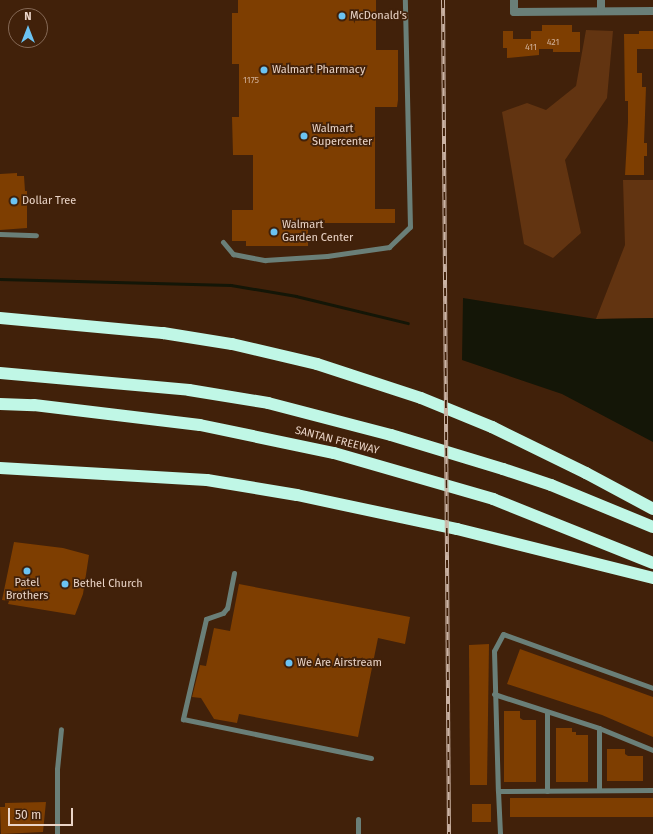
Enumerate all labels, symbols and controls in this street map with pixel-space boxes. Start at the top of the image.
north arrow [8,8,48,48]
place label: McDonald's [350,9,407,23]
text: N [24,10,32,23]
marker: McDonald's [337,11,347,21]
house number: 421 [547,37,559,47]
house number: 411 [525,42,537,52]
place label: Walmart Pharmacy [272,63,365,77]
marker: Walmart Pharmacy [259,65,269,75]
house number: 1175 [243,75,259,85]
place label: Walmart Supercenter [312,123,372,149]
marker: Walmart Supercenter [299,131,309,141]
place label: Dollar Tree [22,194,76,208]
marker: Dollar Tree [9,196,19,206]
place label: Walmart Garden Center [282,219,353,245]
marker: Walmart Garden Center [269,227,279,237]
street label: SANTAN FREEWAY [294,424,380,458]
marker: Patel Brothers [22,566,32,576]
place label: Patel Brothers [6,577,48,603]
place label: Bethel Church [73,577,143,591]
marker: Bethel Church [60,579,70,589]
place label: We Are Airstream [297,656,382,670]
marker: We Are Airstream [284,658,294,668]
scale bar [10,800,75,826]
text: 50 m [15,808,41,822]

